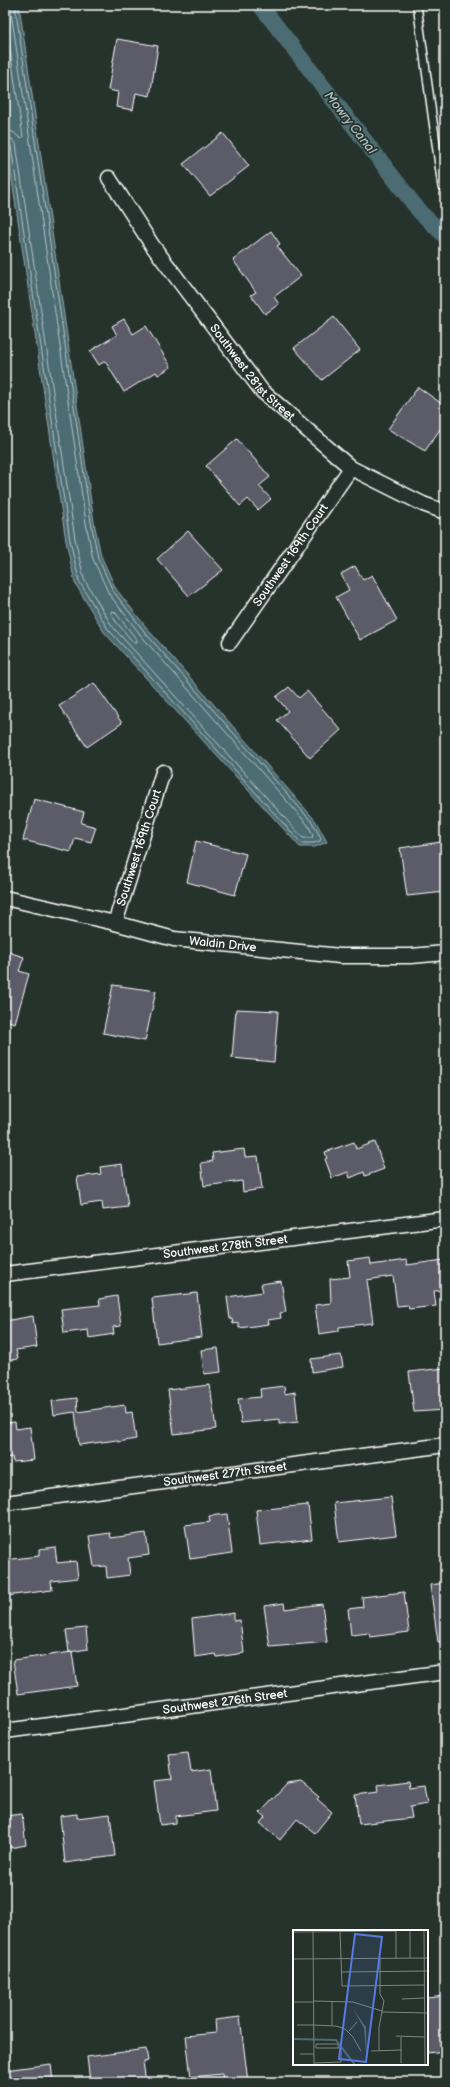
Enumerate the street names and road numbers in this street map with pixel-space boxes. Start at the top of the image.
street label: Southwest 281st Street [206,321,298,424]
street label: Southwest 169th Court [250,501,332,609]
street label: Southwest 169th Court [114,787,165,908]
street label: Waldin Drive [188,934,257,955]
street label: Southwest 278th Street [162,1232,289,1262]
street label: Southwest 277th Street [163,1459,288,1490]
street label: Southwest 276th Street [162,1686,289,1718]

